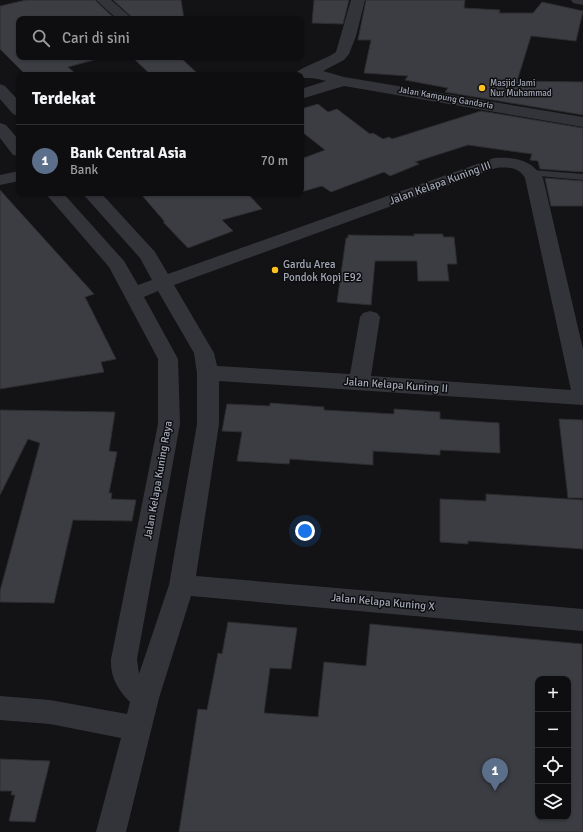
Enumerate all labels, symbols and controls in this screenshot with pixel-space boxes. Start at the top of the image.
search box [16,16,304,60]
icon: search [30,27,52,49]
text: Cari di sini [62,29,130,47]
place label: Masjid Jami Nur Muhammad [490,78,552,99]
marker: Masjid Jami Nur Muhammad [477,83,487,93]
street label: Jalan Kampung Gandaria [398,84,495,112]
text: Terdekat [32,88,96,109]
text: Bank Central Asia [70,144,187,162]
text: 1 [41,153,49,169]
text: 70 m [261,153,288,169]
street label: Jalan Kelapa Kuning III [387,159,493,207]
text: Bank [70,162,98,178]
place label: Gardu Area Pondok Kopi E92 [283,258,362,284]
marker: Gardu Area Pondok Kopi E92 [270,265,280,275]
street label: Jalan Kelapa Kuning II [344,375,448,395]
street label: Jalan Kelapa Kuning Raya [141,419,175,540]
your location [295,521,315,541]
street label: Jalan Kelapa Kuning X [331,591,436,613]
map controls [535,676,571,820]
button: + [535,676,571,712]
button: − [535,712,571,748]
button: locate [535,748,571,784]
pin: 1 [482,758,508,791]
button: layers [535,784,571,820]

